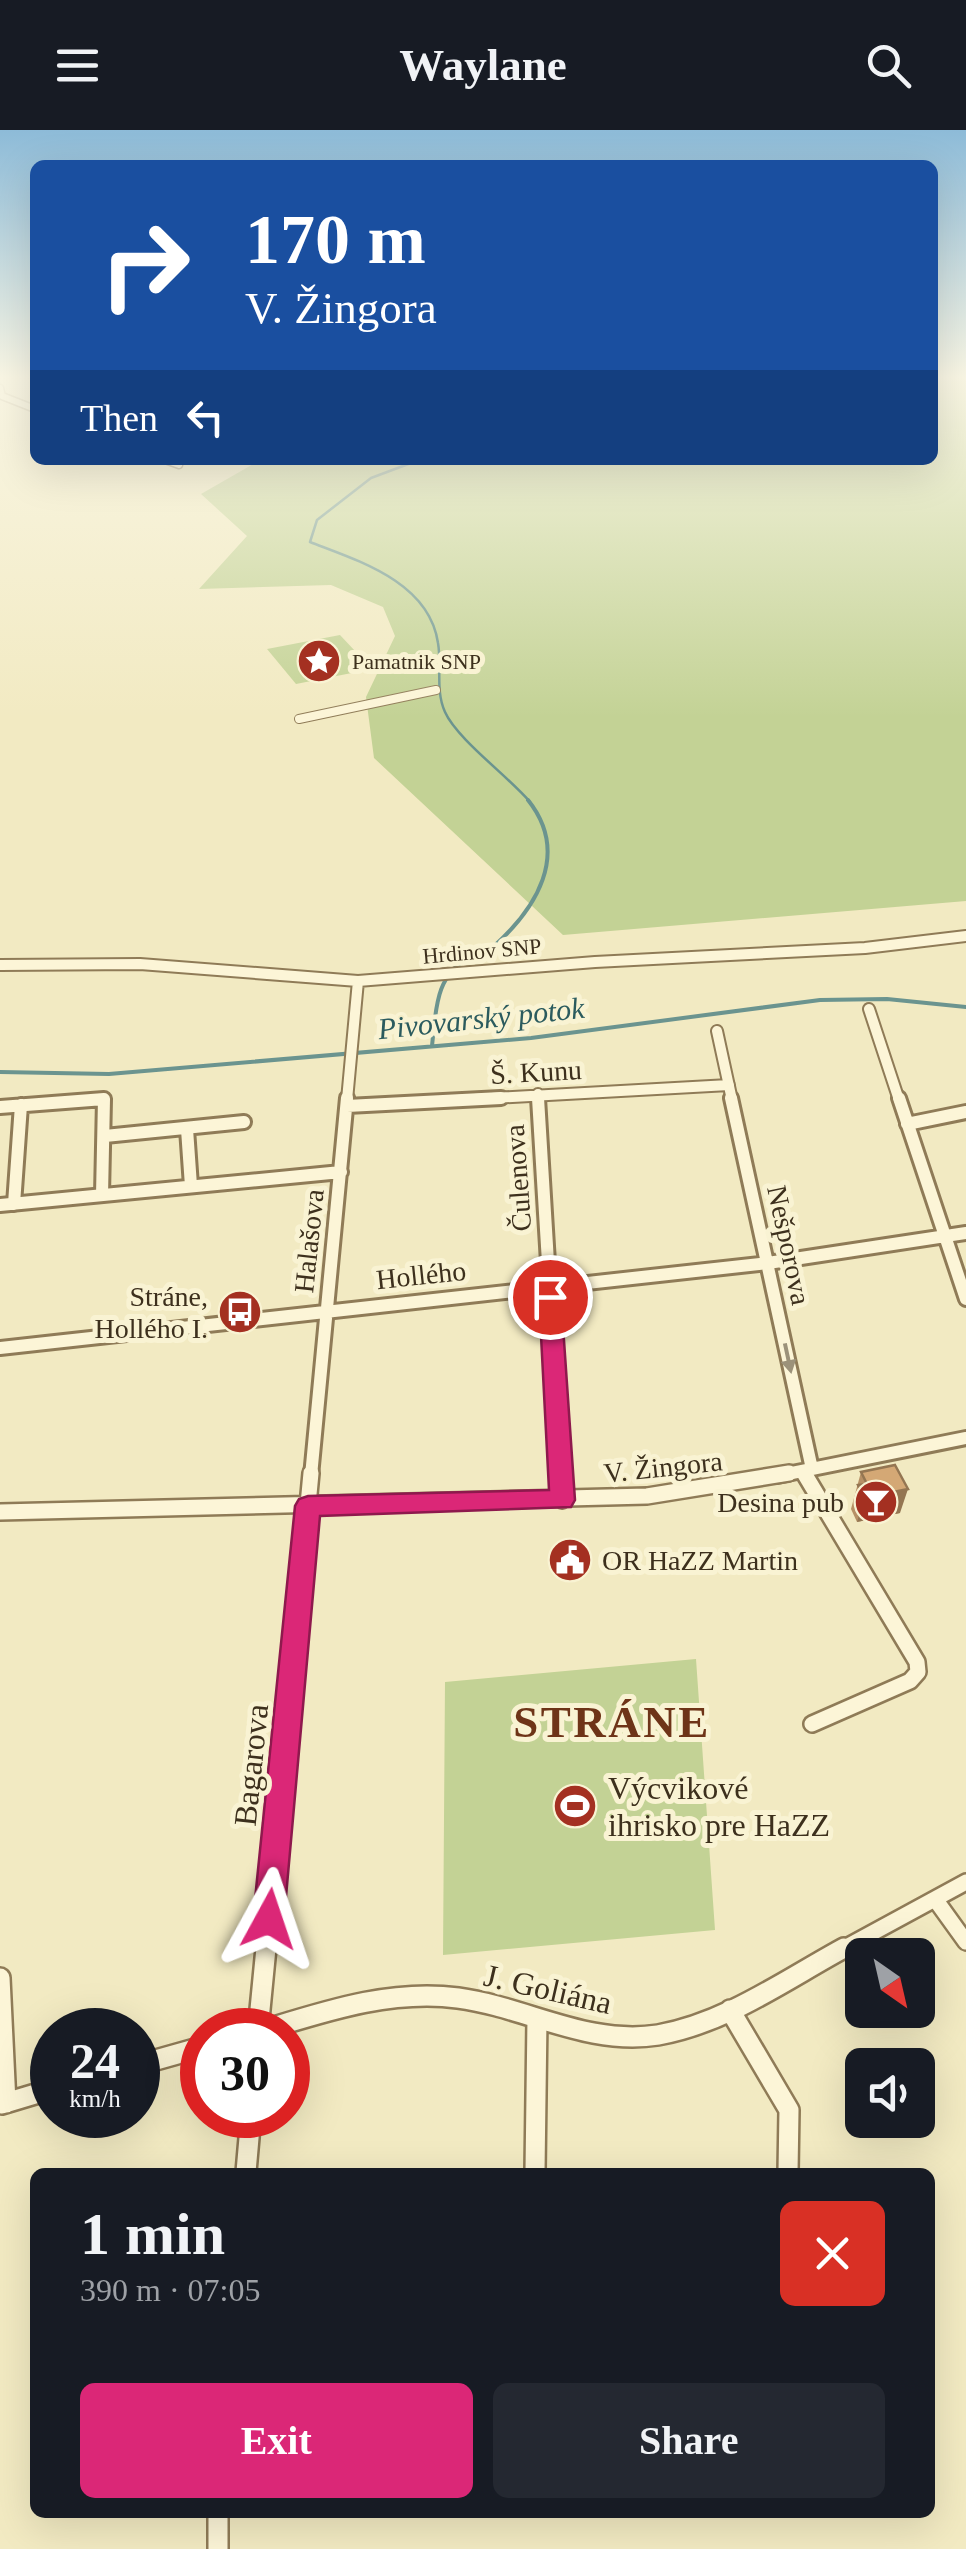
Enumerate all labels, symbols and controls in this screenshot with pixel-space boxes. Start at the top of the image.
icon: menu [50,38,105,93]
icon: search [861,38,916,93]
text: Waylane [399,40,567,90]
icon: right [80,200,210,330]
text: 170 m [245,201,426,278]
text: V. Žingora [245,283,437,333]
icon: left [178,390,233,445]
text: Then [80,397,158,439]
place icon: Pamatnik SNP [296,638,342,684]
place label: Pamatnik SNP [352,649,481,674]
street label: Hrdinov SNP [422,933,542,969]
water label: Pivovarský potok [375,991,587,1045]
street label: Š. Kunu [489,1054,583,1090]
street label: Čulenova [499,1123,537,1233]
street label: Nešporova [761,1182,817,1308]
street label: Halašova [288,1187,330,1294]
street label: Hollého [375,1255,467,1295]
pin [508,1255,593,1340]
icon: arrive [523,1270,578,1325]
place label: Stráne, Hollého I. [94,1281,208,1344]
bus stop icon: Stráne, Hollého I. [217,1289,263,1335]
one-way arrow [781,1343,796,1374]
street label: V. Žingora [602,1445,724,1489]
bar icon: Desina pub [853,1479,899,1525]
place label: Desina pub [717,1487,844,1518]
public building icon: OR HaZZ Martin [547,1537,593,1583]
place label: OR HaZZ Martin [602,1545,798,1576]
district label: STRÁNE [513,1697,711,1747]
street label: Bagarova [227,1702,275,1828]
place label: Výcvikové ihrisko pre HaZZ [608,1770,830,1843]
sports icon: Výcvikové ihrisko pre HaZZ [552,1783,598,1829]
position arrow [217,1867,321,1971]
north arrow [845,1938,935,2028]
map controls [845,1938,935,2138]
street label: J. Goliána [481,1957,615,2021]
speed limit sign: 30 [180,2008,310,2138]
text: 24 [70,2033,120,2089]
button: sound [845,2048,935,2138]
text: km/h [69,2085,121,2112]
text: 1 min [80,2201,225,2267]
button: close [780,2201,885,2306]
text: 390 m · 07:05 [80,2272,260,2308]
button: Exit [80,2383,473,2498]
button: Share [493,2383,885,2498]

